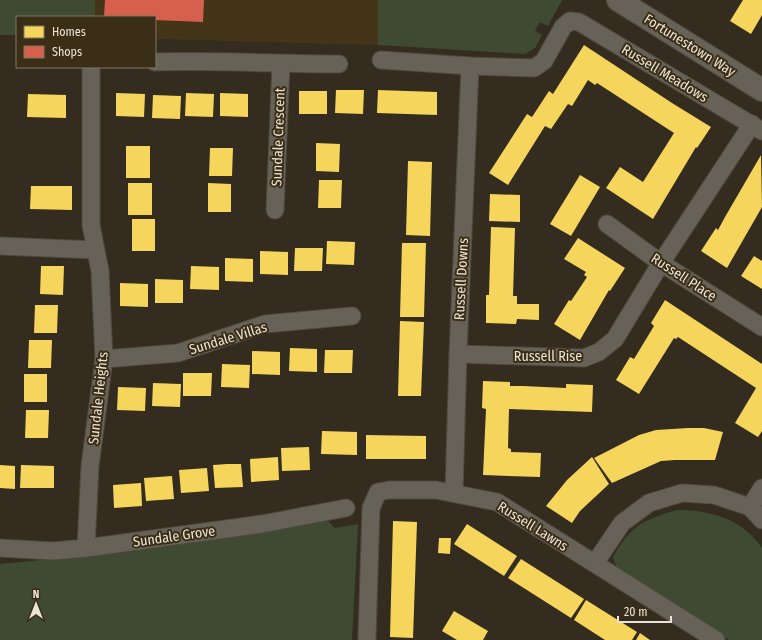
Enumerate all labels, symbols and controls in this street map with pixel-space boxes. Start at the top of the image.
street label: Fortunestown Way [641,11,739,81]
legend [16,16,156,68]
text: Homes [52,25,86,39]
street label: Russell Meadows [618,41,711,106]
text: Shops [52,45,82,59]
street label: Sundale Crescent [268,87,289,187]
street label: Russell Downs [451,237,472,321]
street label: Russell Place [648,250,720,305]
street label: Sundale Villas [187,319,269,358]
street label: Russell Rise [514,348,582,365]
street label: Sundale Heights [85,351,112,445]
street label: Russell Lawns [494,498,571,555]
street label: Sundale Grove [132,522,216,551]
north arrow [16,584,56,624]
text: N [33,588,39,601]
scale bar [618,598,671,624]
text: 20 m [624,605,648,619]

